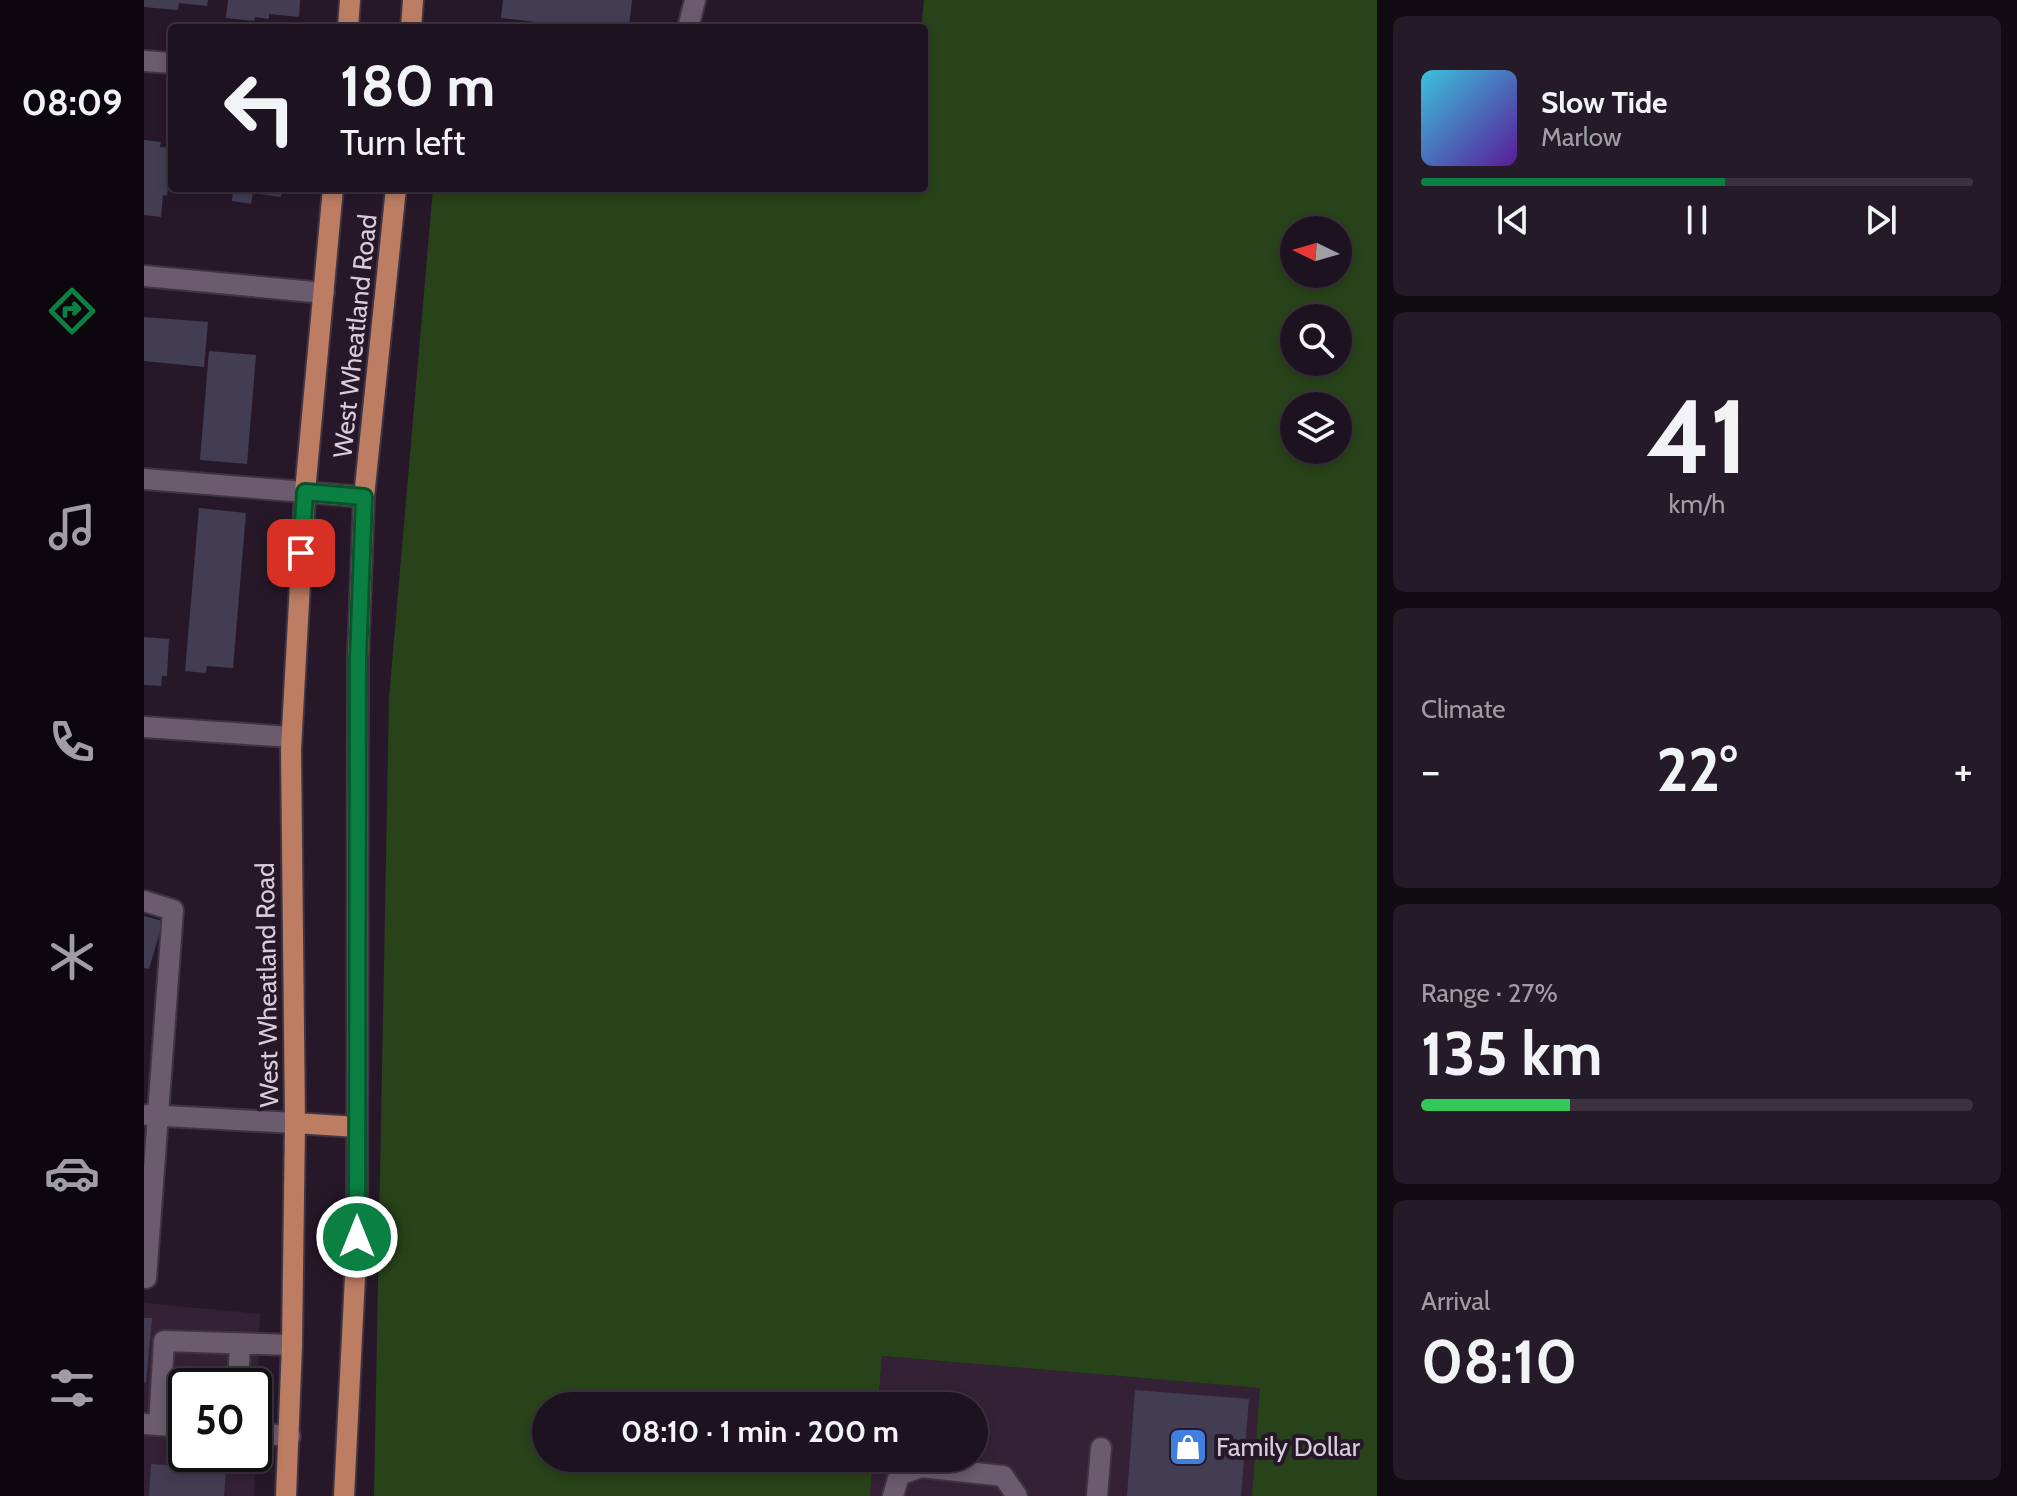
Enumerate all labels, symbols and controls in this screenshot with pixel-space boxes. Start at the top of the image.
text: 180 m [340,52,495,120]
icon: left [208,56,312,160]
text: 08:09 [22,80,122,124]
text: Slow Tide [1541,84,1668,121]
text: Turn left [340,120,465,164]
text: Marlow [1541,121,1622,153]
icon: previous [1491,198,1535,242]
icon: pause [1675,198,1719,242]
icon: next [1859,198,1903,242]
street label: West Wheatland Road [326,212,384,460]
north arrow [1280,216,1352,288]
map controls [1280,216,1352,464]
icon: directions [44,283,100,339]
button: search [1280,304,1352,376]
text: 41 [1646,373,1748,499]
button: layers [1280,392,1352,464]
text: km/h [1669,488,1725,520]
icon: music [44,499,100,555]
pin [267,519,335,587]
icon: arrive [279,531,323,575]
text: Climate [1421,693,1506,725]
icon: phone [44,714,100,770]
text: 22° [1657,733,1737,806]
text: − [1421,744,1440,797]
text: + [1954,744,1973,797]
street label: West Wheatland Road [249,862,285,1108]
icon: climate [44,929,100,985]
text: Range · 27% [1421,977,1558,1009]
text: 135 km [1421,1017,1602,1090]
icon: car [44,1145,100,1201]
position arrow [315,1195,399,1279]
text: Arrival [1421,1285,1490,1317]
text: 08:10 [1421,1325,1577,1398]
icon: filters [44,1360,100,1416]
speed limit sign: 50 [168,1368,272,1472]
text: 08:10 · 1 min · 200 m [621,1413,899,1450]
shop icon: Family Dollar [1167,1426,1209,1468]
place label: Family Dollar [1216,1431,1361,1463]

